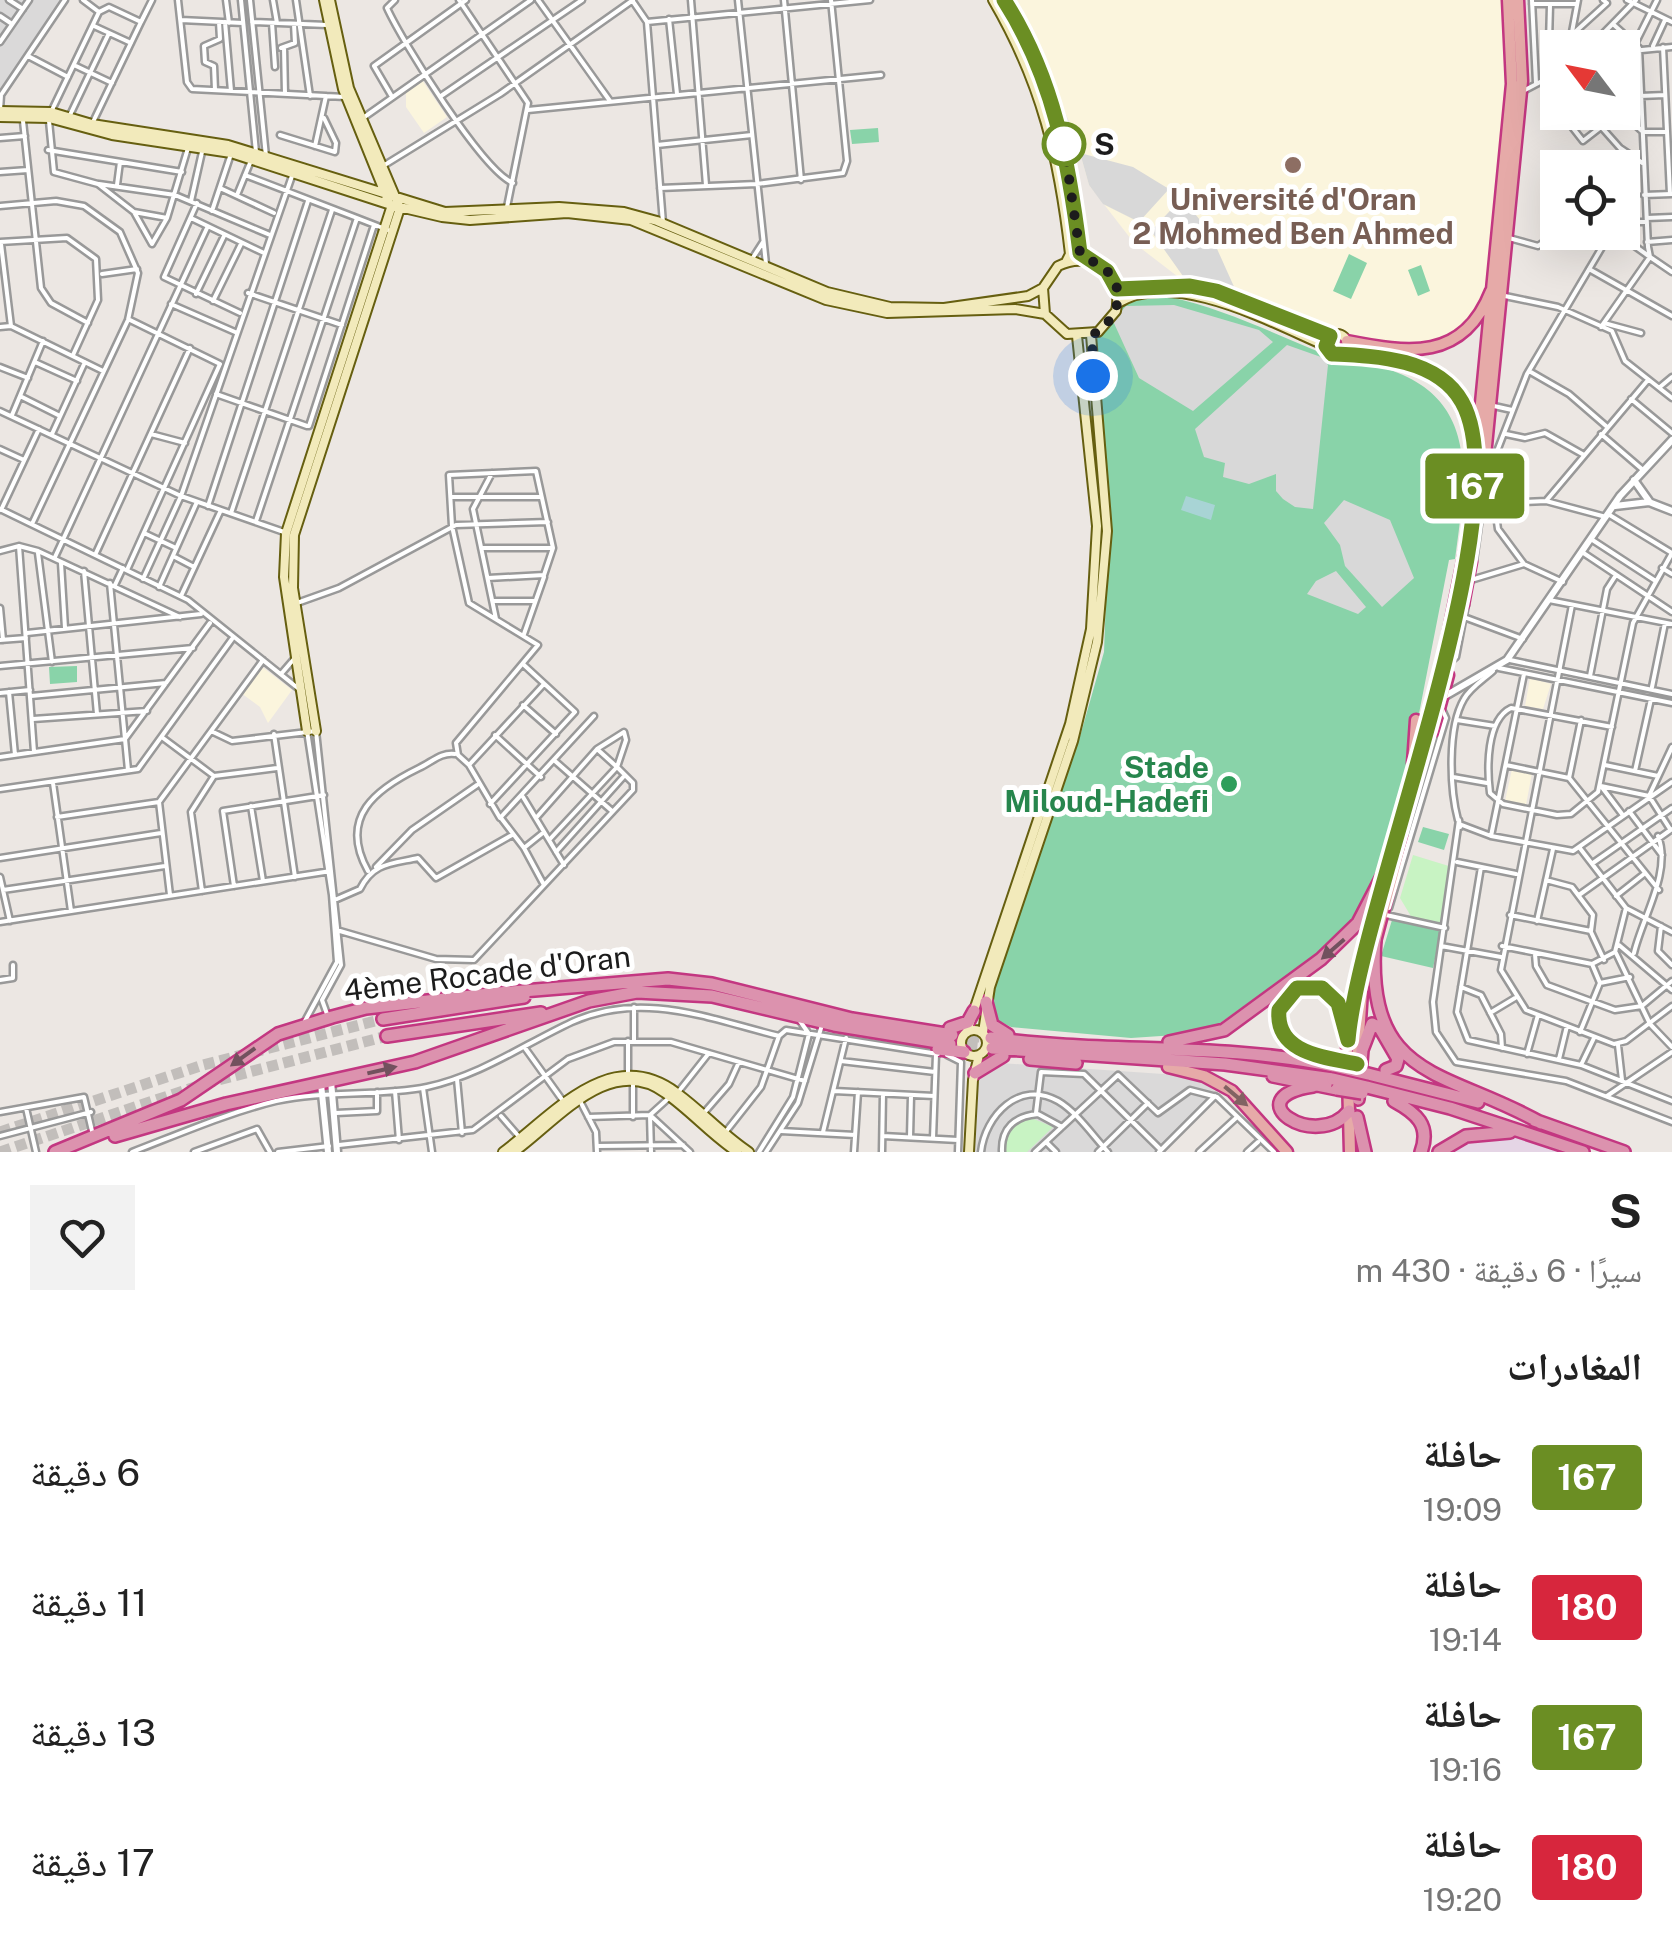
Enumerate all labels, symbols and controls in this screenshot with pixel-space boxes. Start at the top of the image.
north arrow [1540,30,1640,130]
map controls [1540,30,1640,250]
marker: S [1043,123,1085,165]
place label: S [1094,126,1115,162]
button: locate [1540,150,1640,250]
marker: Université d'Oran 2 Mohmed Ben Ahmed [1282,154,1304,176]
place label: Université d'Oran 2 Mohmed Ben Ahmed [1132,181,1454,251]
your location [1068,351,1118,401]
line badge: 167 [1418,454,1532,518]
text: 167 [1445,466,1505,507]
place label: Stade Miloud-Hadefi [1004,749,1209,819]
marker: Stade Miloud-Hadefi [1218,773,1240,795]
one-way arrow [1321,937,1346,959]
street label: 4ème Rocade d'Oran [341,938,633,1008]
one-way arrow [230,1047,256,1066]
one-way arrow [367,1061,398,1077]
one-way arrow [1224,1085,1249,1106]
text: S [1609,1182,1642,1239]
button: heart [30,1185,135,1290]
text: سيرًا · 6 دقيقة · 430 m [1356,1252,1642,1289]
text: المغادرات [1507,1344,1642,1389]
text: حافلة [1423,1431,1502,1476]
text: 6 دقيقة [30,1450,140,1495]
text: 167 [1557,1457,1617,1498]
text: 19:09 [1422,1491,1502,1528]
text: حافلة [1423,1561,1502,1606]
text: 11 دقيقة [30,1580,147,1625]
text: 180 [1557,1587,1617,1628]
text: 19:14 [1429,1621,1502,1658]
text: حافلة [1423,1691,1502,1736]
text: 13 دقيقة [30,1710,156,1755]
text: 167 [1557,1717,1617,1758]
text: 19:16 [1429,1751,1502,1788]
text: حافلة [1423,1821,1502,1866]
text: 17 دقيقة [30,1840,155,1885]
text: 180 [1557,1847,1617,1888]
text: 19:20 [1422,1881,1502,1918]

